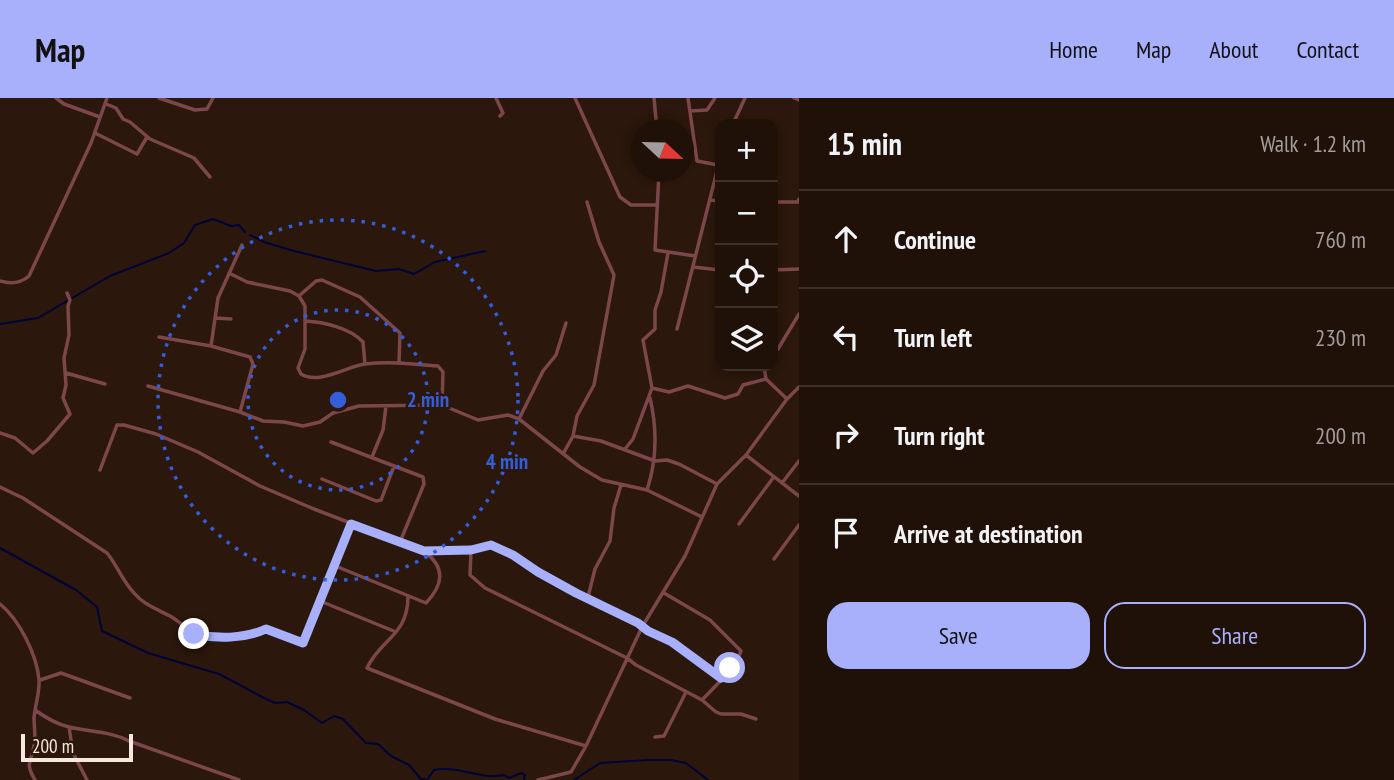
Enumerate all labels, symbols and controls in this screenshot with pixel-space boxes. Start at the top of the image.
text: Map [35,28,85,71]
text: Home [1049,34,1098,65]
text: Map [1136,34,1171,65]
text: About [1209,34,1258,65]
text: Contact [1296,34,1359,65]
north arrow [631,119,694,182]
map controls [715,119,778,371]
button: + [715,119,778,182]
text: 15 min [827,124,902,163]
text: Walk · 1.2 km [1260,129,1366,158]
button: − [715,182,778,245]
icon: ahead [827,220,865,258]
text: Continue [894,223,976,256]
text: 760 m [1315,225,1366,254]
button: locate [715,245,778,308]
button: layers [715,308,778,371]
icon: left [827,318,865,356]
text: Turn left [894,321,972,354]
text: 230 m [1315,323,1366,352]
text: 2 min [407,386,449,413]
centre of rings [326,388,350,412]
icon: right [827,416,865,454]
text: Turn right [894,419,985,452]
text: 200 m [1315,421,1366,450]
text: 4 min [486,448,528,475]
icon: arrive [827,514,865,552]
text: Arrive at destination [894,517,1083,550]
button: Save [827,602,1090,669]
button: Share [1104,602,1366,669]
route end [178,618,209,649]
route start [714,652,745,683]
scale bar [21,731,133,763]
text: 200 m [32,734,74,758]

